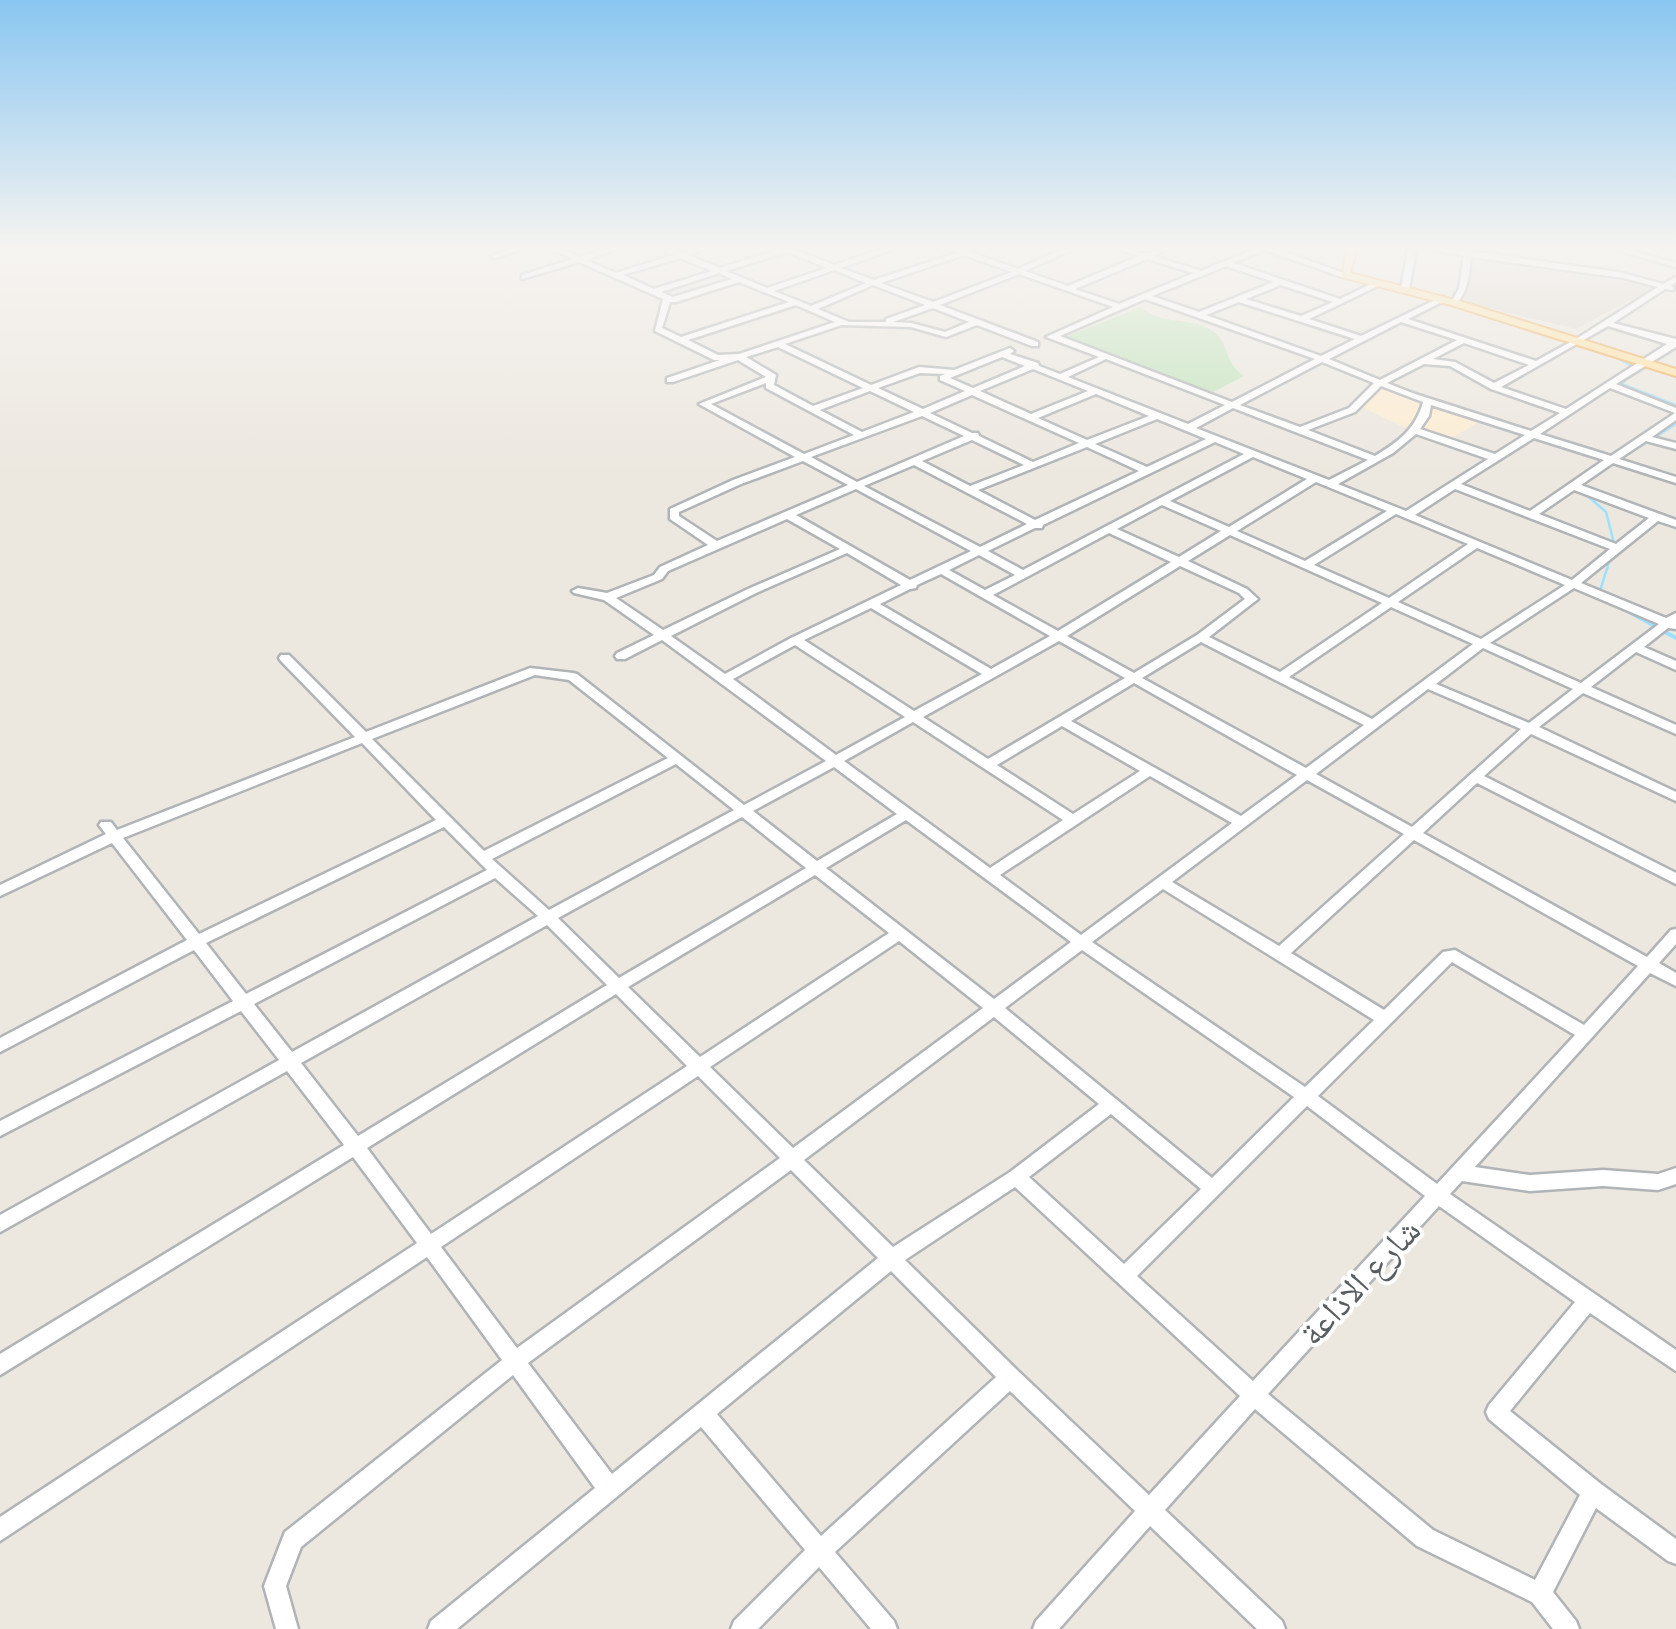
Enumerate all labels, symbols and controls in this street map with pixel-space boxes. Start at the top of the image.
street label: شارع الاذاعة [1289,1208,1430,1355]

